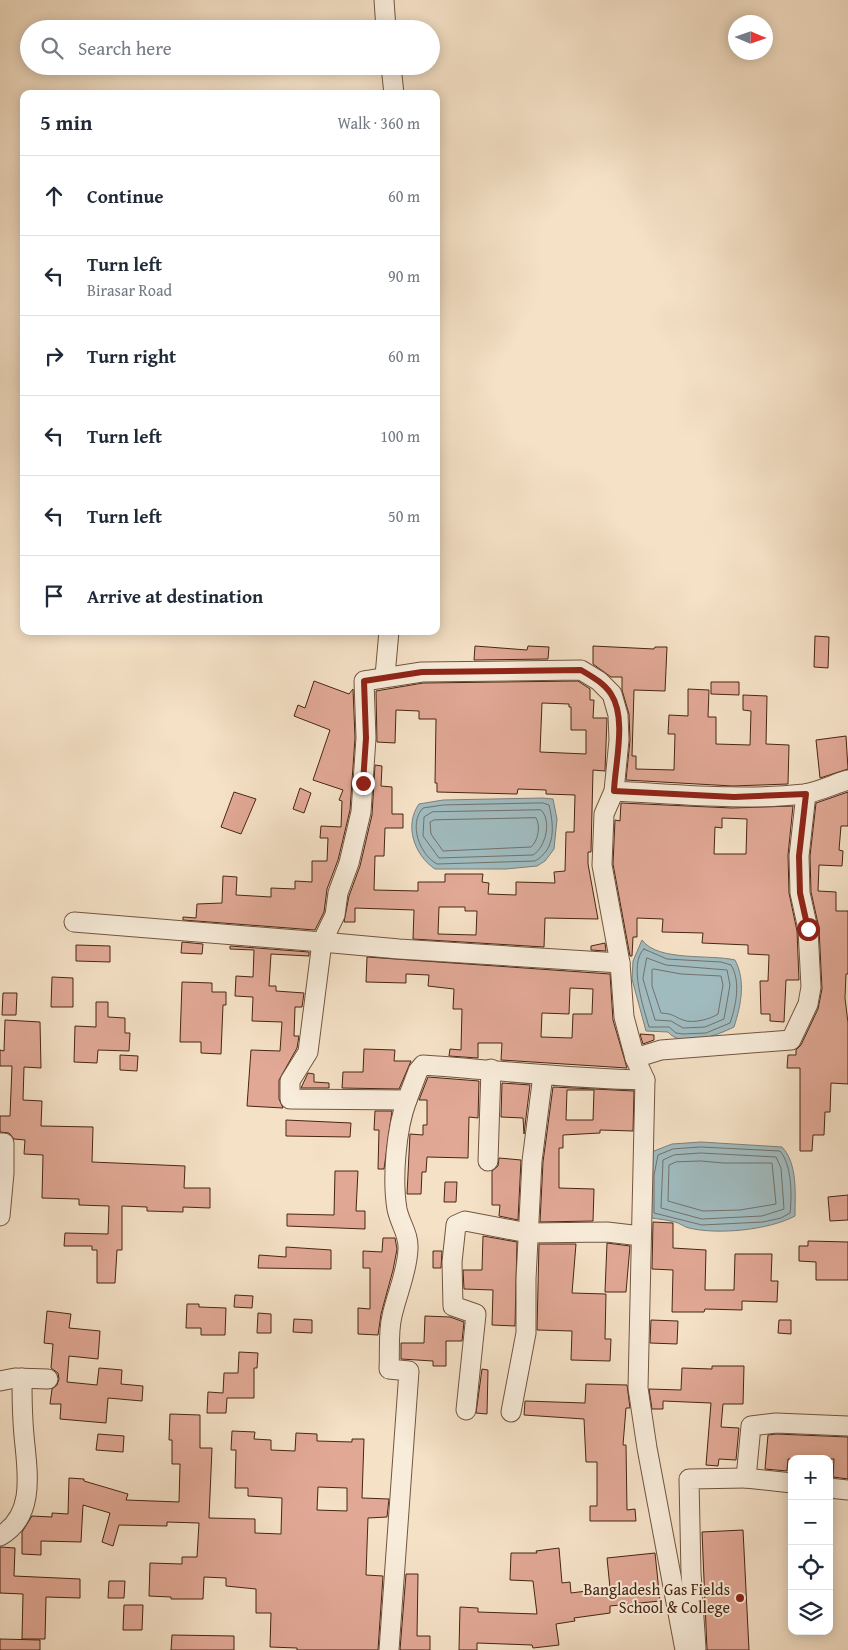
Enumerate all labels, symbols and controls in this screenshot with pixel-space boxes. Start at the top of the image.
north arrow [728,15,773,60]
search box [20,20,440,75]
icon: search [38,34,66,62]
text: Search here [78,34,172,62]
text: 5 min [40,107,92,138]
text: Walk · 360 m [337,111,420,135]
icon: ahead [40,182,68,210]
text: Continue [87,182,164,210]
text: 60 m [388,184,420,208]
text: Turn left [87,250,162,278]
icon: left [40,262,68,290]
text: 90 m [388,264,420,288]
text: Birasar Road [87,278,172,302]
icon: right [40,342,68,370]
text: Turn right [87,342,176,370]
text: 60 m [388,344,420,368]
icon: left [40,422,68,450]
text: Turn left [87,422,162,450]
text: 100 m [380,424,420,448]
icon: left [40,502,68,530]
text: Turn left [87,502,162,530]
text: 50 m [388,504,420,528]
icon: arrive [40,582,68,610]
text: Arrive at destination [87,582,263,610]
route end [352,772,375,795]
route start [797,918,820,941]
map controls [788,1455,833,1635]
button: + [788,1455,833,1500]
button: − [788,1500,833,1545]
button: locate [788,1545,833,1590]
place label: Bangladesh Gas Fields School & College [583,1577,730,1619]
button: layers [788,1590,833,1635]
marker: Bangladesh Gas Fields School & College [734,1592,746,1604]

